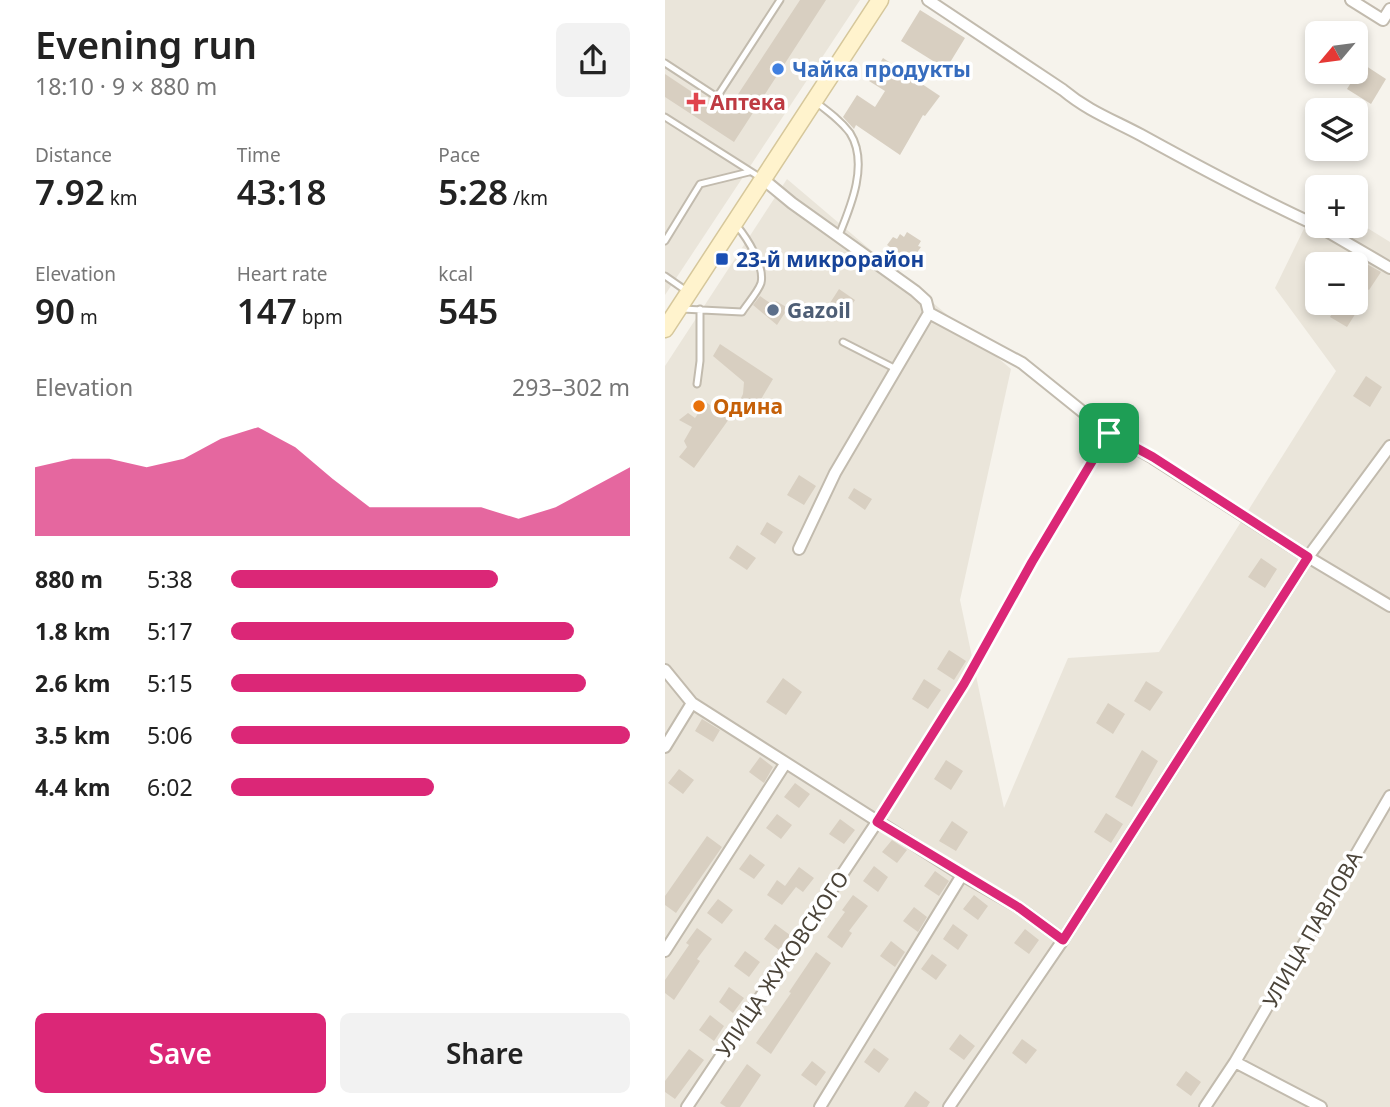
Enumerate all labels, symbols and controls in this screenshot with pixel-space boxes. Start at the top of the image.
text: Evening run [35,18,257,70]
north arrow [1305,21,1369,84]
map controls [1305,21,1368,315]
button: share [556,23,630,97]
place label: Чайка продукты [792,55,971,83]
marker: Чайка продукты [770,61,786,77]
text: 18:10 · 9 × 880 m [35,70,217,102]
place label: Аптека [710,88,786,116]
marker: Аптека [688,94,704,110]
button: layers [1305,98,1368,161]
text: Distance [35,142,112,168]
text: Time [237,142,281,168]
text: Pace [438,142,480,168]
text: 7.92 [35,168,105,215]
text: 43:18 [237,168,326,215]
text: 5:28 [438,168,508,215]
button: + [1305,175,1368,238]
text: km [105,185,138,211]
text: /km [508,185,548,211]
place label: 23-й микрорайон [736,245,924,273]
marker: 23-й микрорайон [714,251,730,267]
button: − [1305,252,1368,315]
text: Elevation [35,261,116,287]
text: Heart rate [237,261,327,287]
text: kcal [438,261,473,287]
text: 90 [35,287,75,334]
text: 147 [237,287,297,334]
text: 545 [438,287,498,334]
place label: Gazoil [787,296,851,324]
marker: Gazoil [765,302,781,318]
text: m [75,304,98,330]
text: bpm [297,304,343,330]
text: Elevation [35,371,133,403]
text: 293–302 m [512,371,630,403]
place label: Одина [713,392,783,420]
marker: Одина [691,398,707,414]
pin [1079,403,1139,463]
icon: arrive [1090,414,1128,452]
text: 880 m [35,563,103,595]
text: 5:38 [147,563,193,595]
text: 1.8 km [35,615,110,647]
text: 5:17 [147,615,193,647]
text: 2.6 km [35,667,110,699]
text: 5:15 [147,667,193,699]
text: 3.5 km [35,719,110,751]
text: 5:06 [147,719,193,751]
text: 4.4 km [35,771,110,803]
text: 6:02 [147,771,193,803]
street label: УЛИЦА ПАВЛОВА [1256,845,1368,1012]
street label: УЛИЦА ЖУКОВСКОГО [709,866,855,1062]
button: Save [35,1013,326,1093]
button: Share [340,1013,630,1093]

